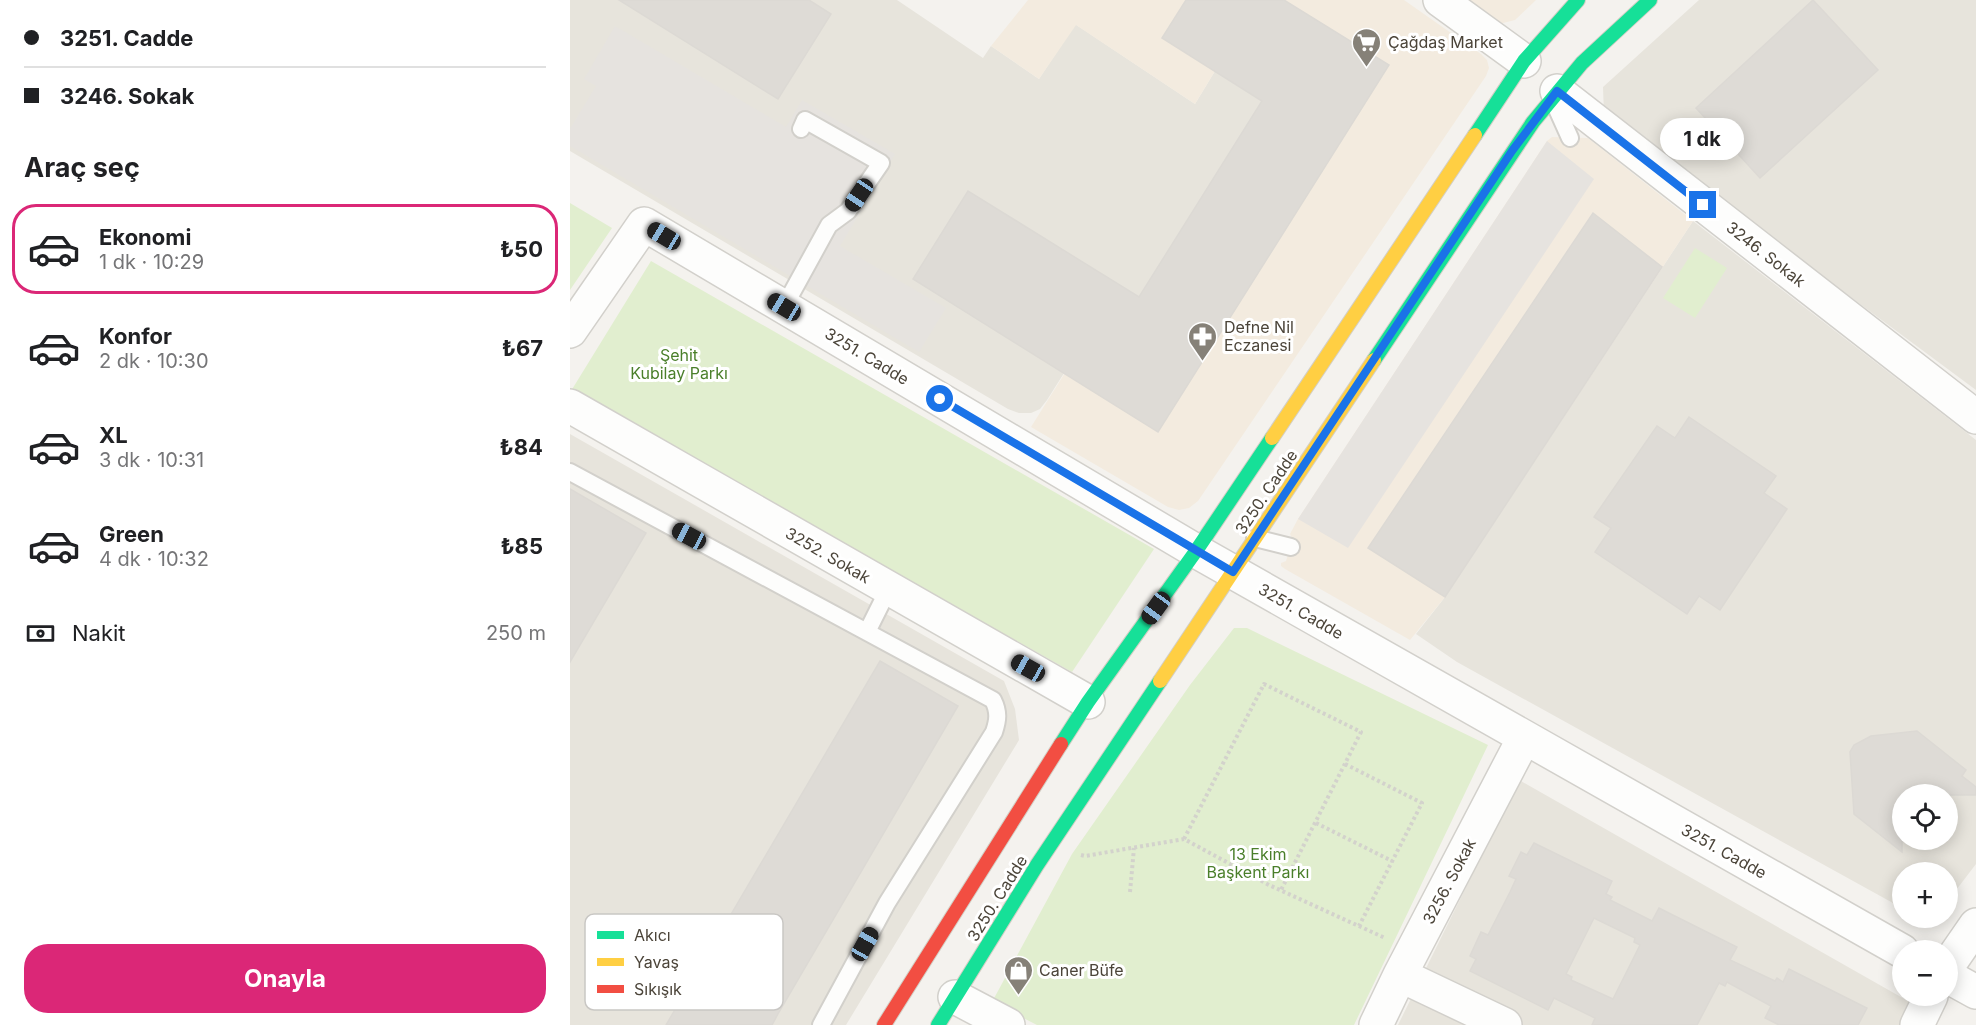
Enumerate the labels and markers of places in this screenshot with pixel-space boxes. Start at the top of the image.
supermarket icon: Çağdaş Market [1351,26,1383,68]
place label: Çağdaş Market [1388,32,1503,52]
place label: Defne Nil Eczanesi [1224,317,1294,355]
pharmacy icon: Defne Nil Eczanesi [1187,320,1219,362]
shop icon: Caner Büfe [1002,954,1034,996]
place label: Caner Büfe [1039,960,1124,980]

